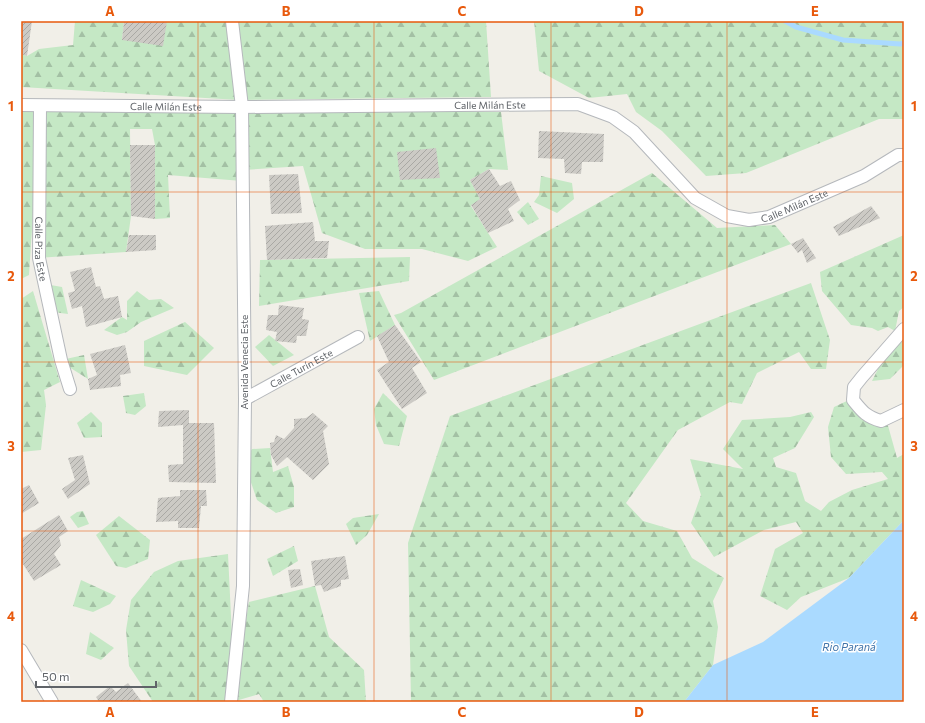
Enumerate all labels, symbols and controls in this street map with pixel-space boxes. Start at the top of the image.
text: A [105,3,115,19]
text: B [282,3,291,19]
text: C [458,3,467,19]
text: D [634,3,644,19]
text: E [811,3,819,19]
text: 1 [8,98,14,114]
street label: Calle Milán Este [454,98,526,111]
text: 1 [911,98,917,114]
street label: Calle Milán Este [130,100,202,113]
street label: Calle Milán Este [760,186,830,224]
street label: Calle Piza Este [33,216,50,282]
text: 2 [7,268,15,284]
text: 2 [910,268,918,284]
street label: Avenida Venecia Este [238,315,250,409]
street label: Calle Turín Este [268,346,334,390]
text: 3 [7,438,15,454]
text: 3 [910,438,918,454]
text: 4 [7,608,15,624]
text: 4 [910,608,918,624]
water label: Rio Paraná [822,640,876,653]
scale bar [36,663,156,689]
text: 50 m [42,669,70,683]
text: A [105,704,115,720]
text: B [282,704,291,720]
text: C [458,704,467,720]
text: D [634,704,644,720]
text: E [811,704,819,720]

